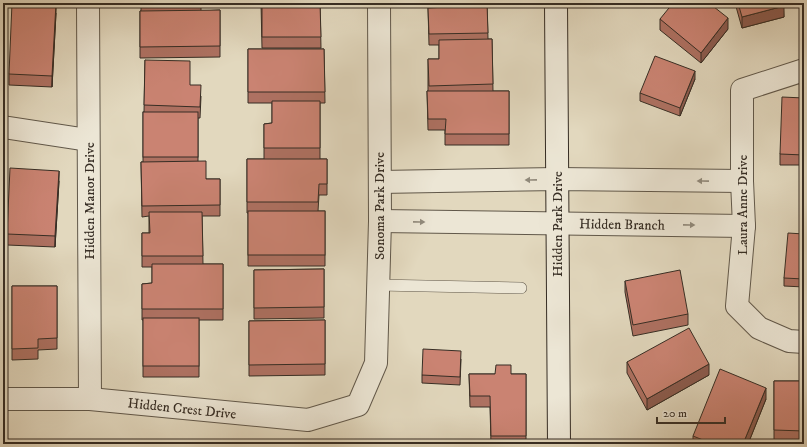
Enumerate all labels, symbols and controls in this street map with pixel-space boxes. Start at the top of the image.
street label: Hidden Manor Drive [81,142,99,260]
street label: Sonoma Park Drive [371,152,389,260]
street label: Laura Anne Drive [734,155,752,255]
street label: Hidden Park Drive [549,171,567,277]
one-way arrow [524,177,537,183]
one-way arrow [696,178,709,184]
street label: Hidden Branch [579,215,666,235]
one-way arrow [413,219,426,225]
one-way arrow [683,222,696,228]
street label: Hidden Crest Drive [127,394,237,424]
scale bar [657,399,725,425]
text: 20 m [663,406,687,421]

